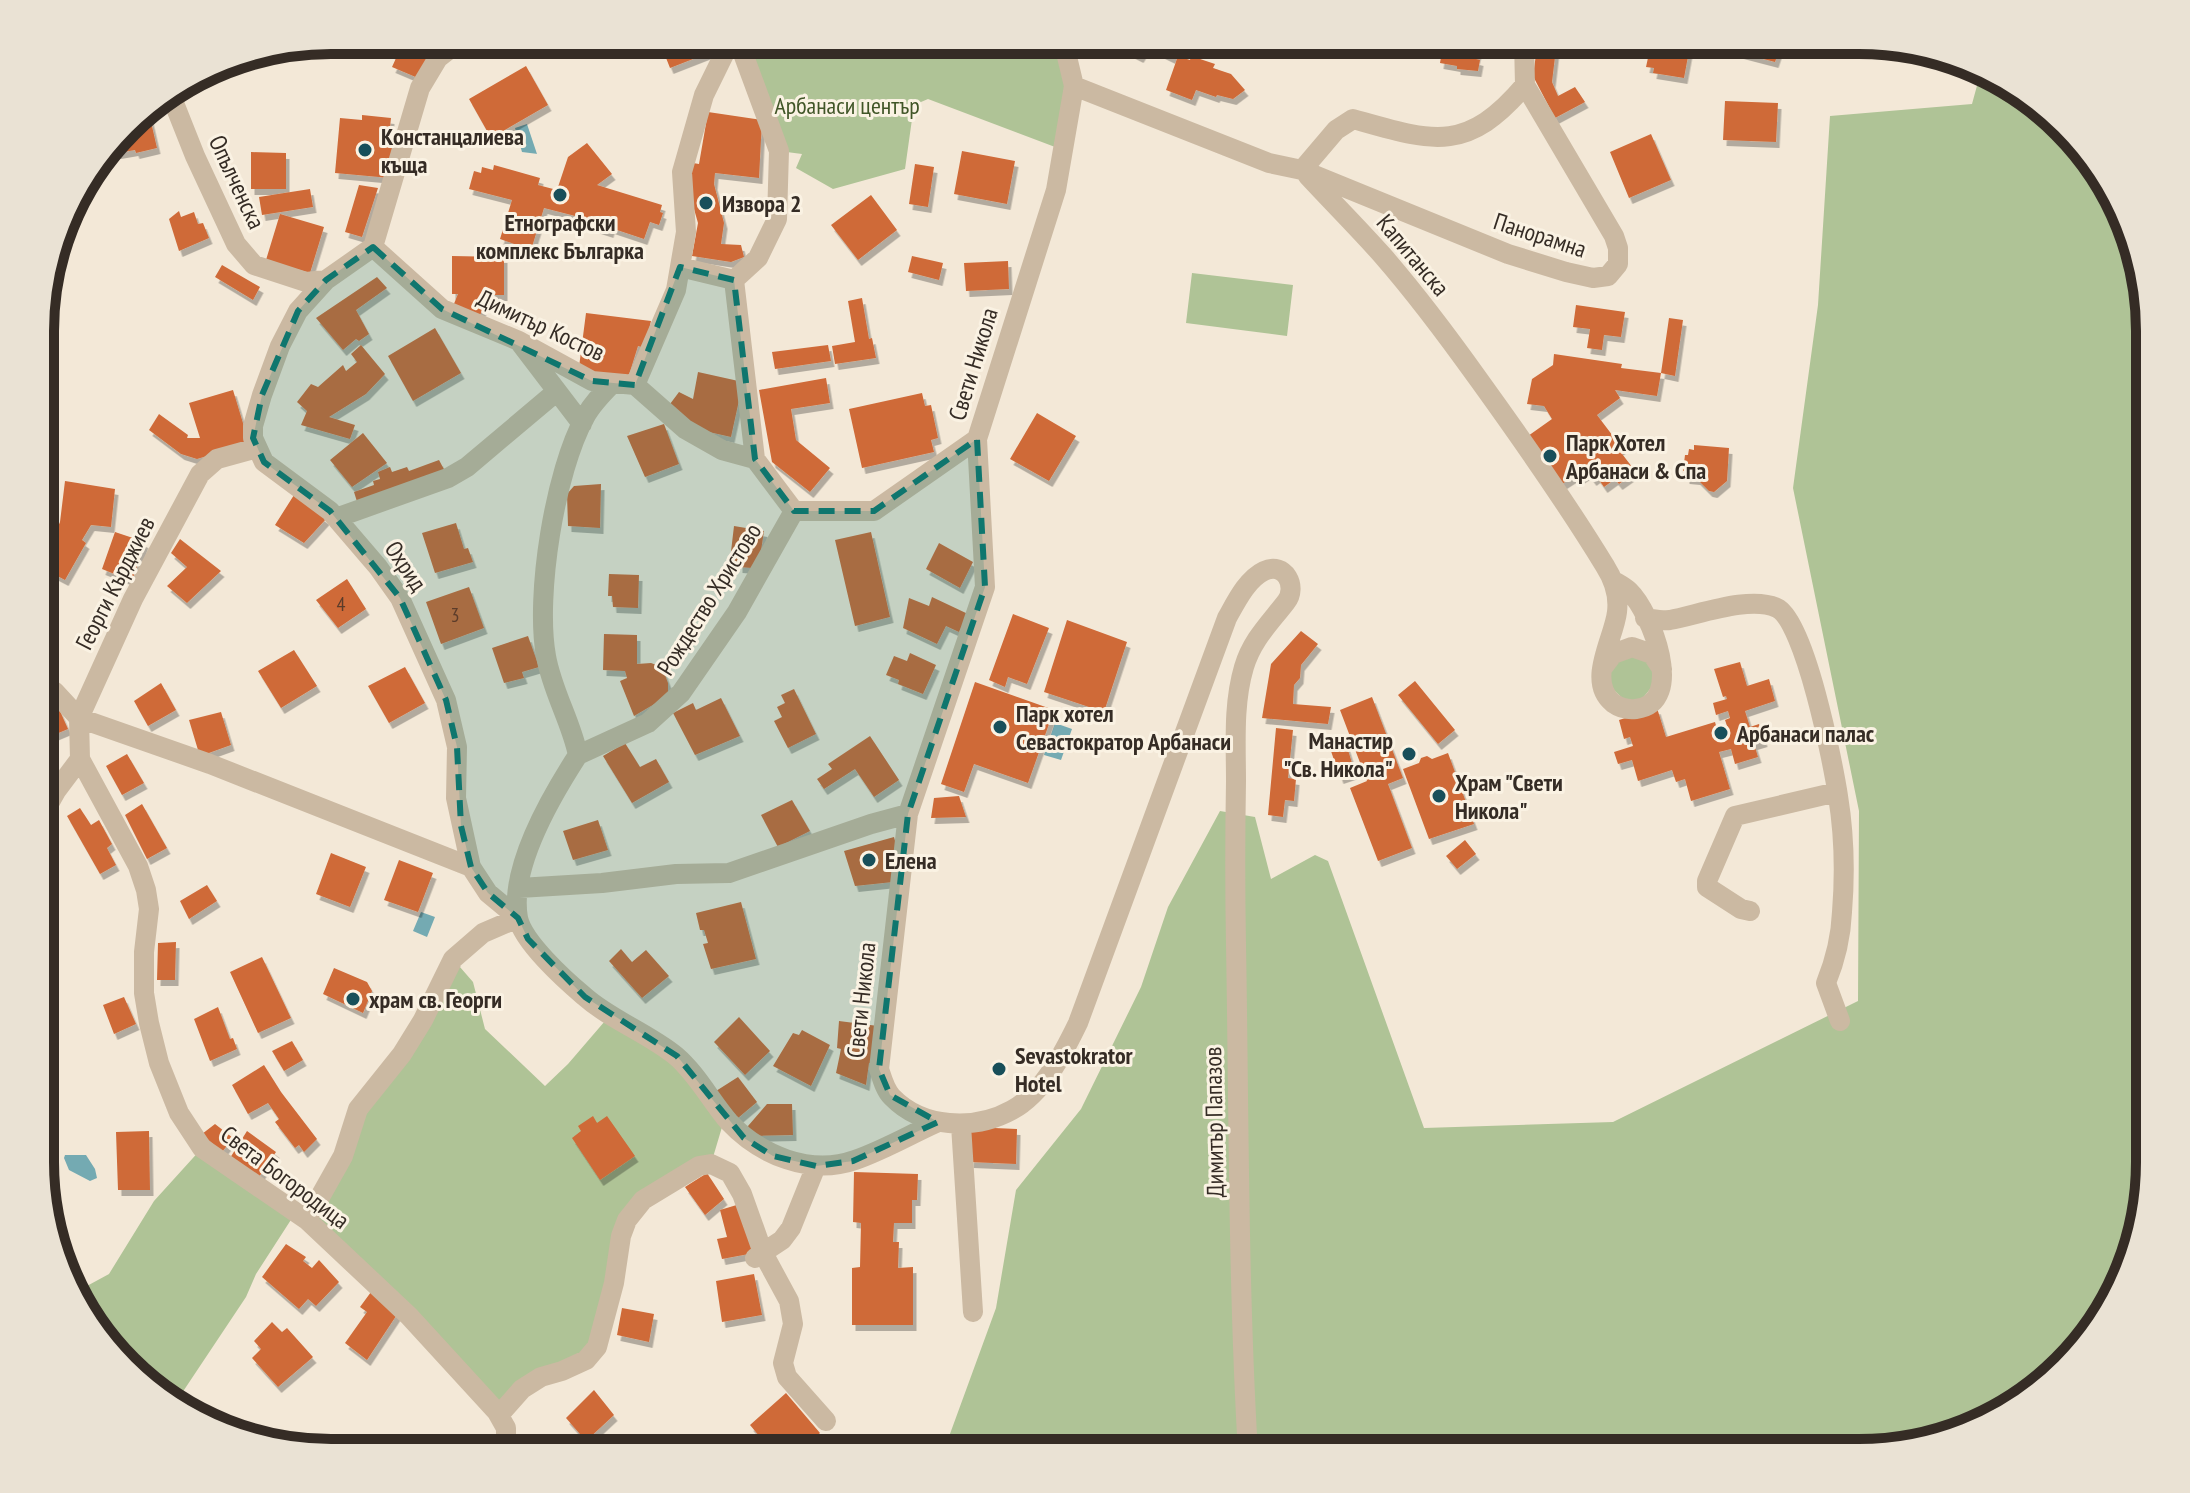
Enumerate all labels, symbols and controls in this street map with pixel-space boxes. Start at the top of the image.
park label: Арбанаси център [774,90,920,121]
place label: Констанцалиева къща [381,121,524,180]
street label: Опълченска [202,130,272,234]
marker: Констанцалиева къща [356,141,374,159]
marker: Етнографски комплекс Българка [551,186,569,204]
place label: Извора 2 [722,188,801,219]
marker: Извора 2 [697,194,715,212]
street label: Панорамна [1490,205,1590,265]
place label: Етнографски комплекс Българка [476,207,644,266]
street label: Капитанска [1370,208,1456,302]
street label: Димитър Костов [472,282,610,368]
street label: Свети Никола [941,304,1005,424]
place label: Парк Хотел Арбанаси & Спа [1565,427,1706,486]
marker: Парк Хотел Арбанаси & Спа [1541,447,1559,465]
street label: Георги Кърджиев [68,511,162,655]
street label: Рождество Христово [650,517,768,681]
street label: Охрид [378,535,434,597]
house number: 4 [337,591,346,617]
house number: 3 [451,602,460,628]
place label: Парк хотел Севастократор Арбанаси [1016,698,1231,757]
marker: Парк хотел Севастократор Арбанаси [991,718,1009,736]
place label: Арбанаси палас [1736,718,1875,749]
marker: Арбанаси палас [1712,724,1730,742]
place label: Манастир "Св. Никола" [1283,725,1393,784]
marker: Манастир "Св. Никола" [1400,745,1418,763]
place label: Храм "Свети Никола" [1455,767,1563,826]
marker: Храм "Свети Никола" [1430,787,1448,805]
place label: Елена [885,845,937,876]
marker: Елена [860,851,878,869]
street label: Свети Никола [840,941,882,1059]
place label: храм св. Георги [369,984,502,1015]
marker: храм св. Георги [344,990,362,1008]
place label: Sevastokrator Hotel [1015,1040,1134,1099]
street label: Димитър Папазов [1197,1046,1231,1198]
marker: Sevastokrator Hotel [990,1060,1008,1078]
street label: Света Богородица [214,1119,356,1235]

